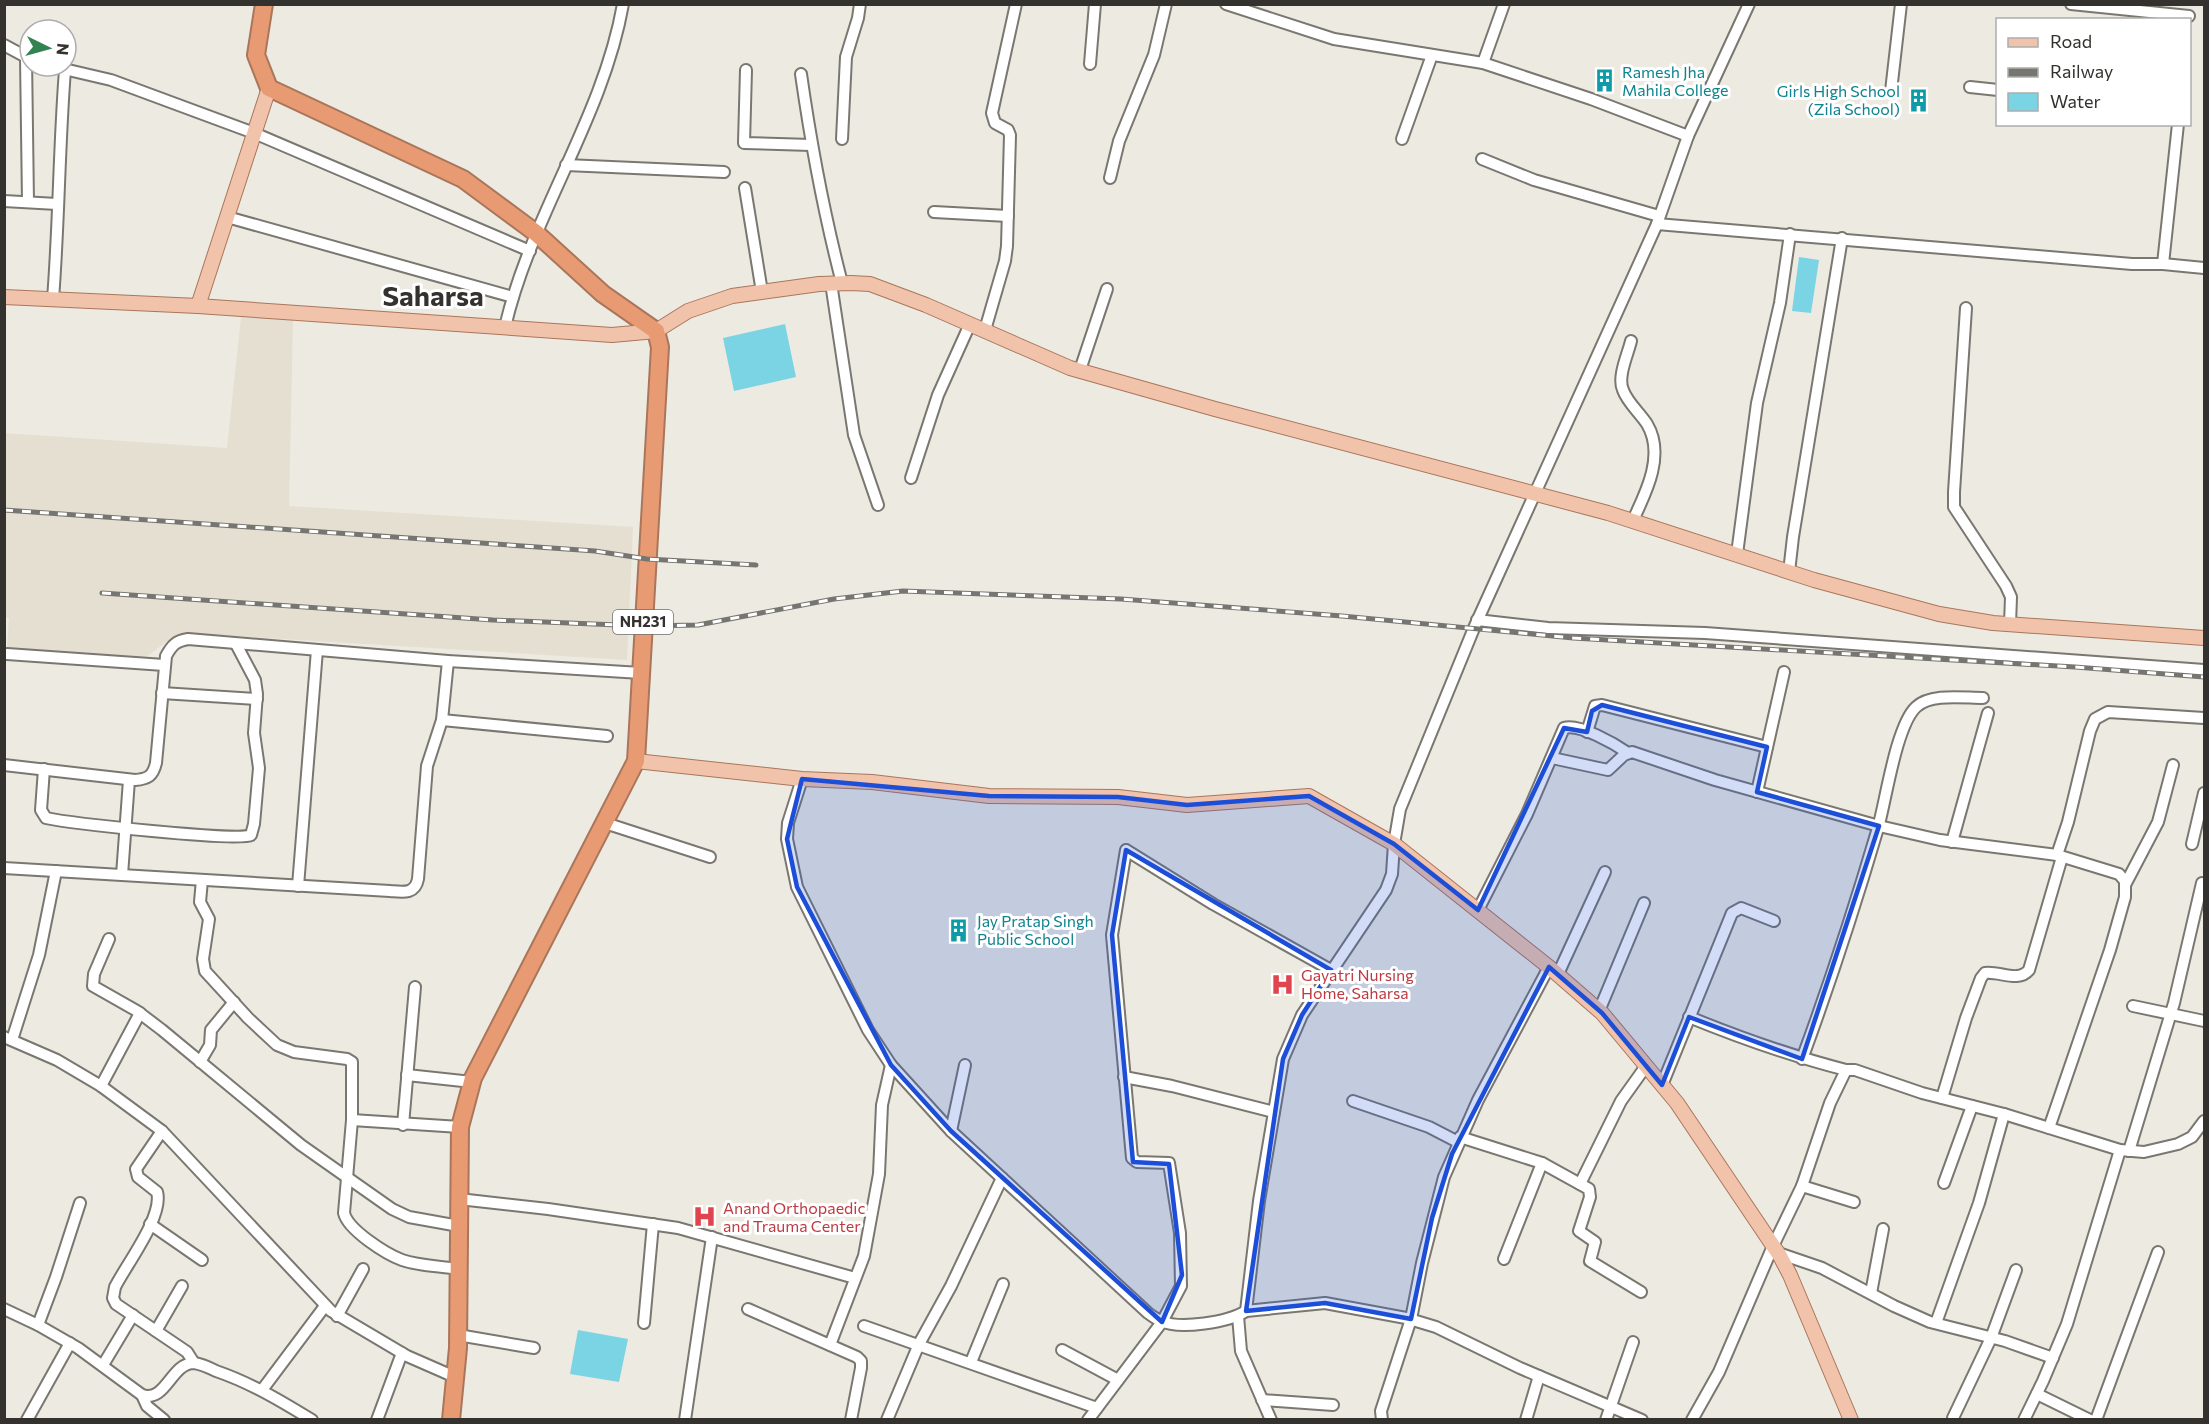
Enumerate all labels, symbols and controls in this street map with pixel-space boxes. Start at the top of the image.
north arrow [18,18,78,78]
legend [1996,18,2191,126]
text: Road [2050,30,2092,52]
text: N [53,43,73,56]
text: Railway [2050,60,2113,82]
place label: Ramesh Jha Mahila College [1622,62,1728,99]
building icon: Ramesh Jha Mahila College [1591,68,1617,94]
place label: Girls High School (Zila School) [1777,81,1900,118]
building icon: Girls High School (Zila School) [1905,87,1931,113]
text: Water [2050,90,2101,112]
district label: Saharsa [382,278,484,312]
road number: NH231 [613,610,673,634]
place label: Jay Pratap Singh Public School [977,911,1094,948]
building icon: Jay Pratap Singh Public School [946,917,972,943]
place label: Gayatri Nursing Home, Saharsa [1301,965,1414,1002]
hospital icon: Gayatri Nursing Home, Saharsa [1270,971,1296,997]
place label: Anand Orthopaedic and Trauma Center [723,1198,865,1235]
hospital icon: Anand Orthopaedic and Trauma Center [692,1204,718,1230]

